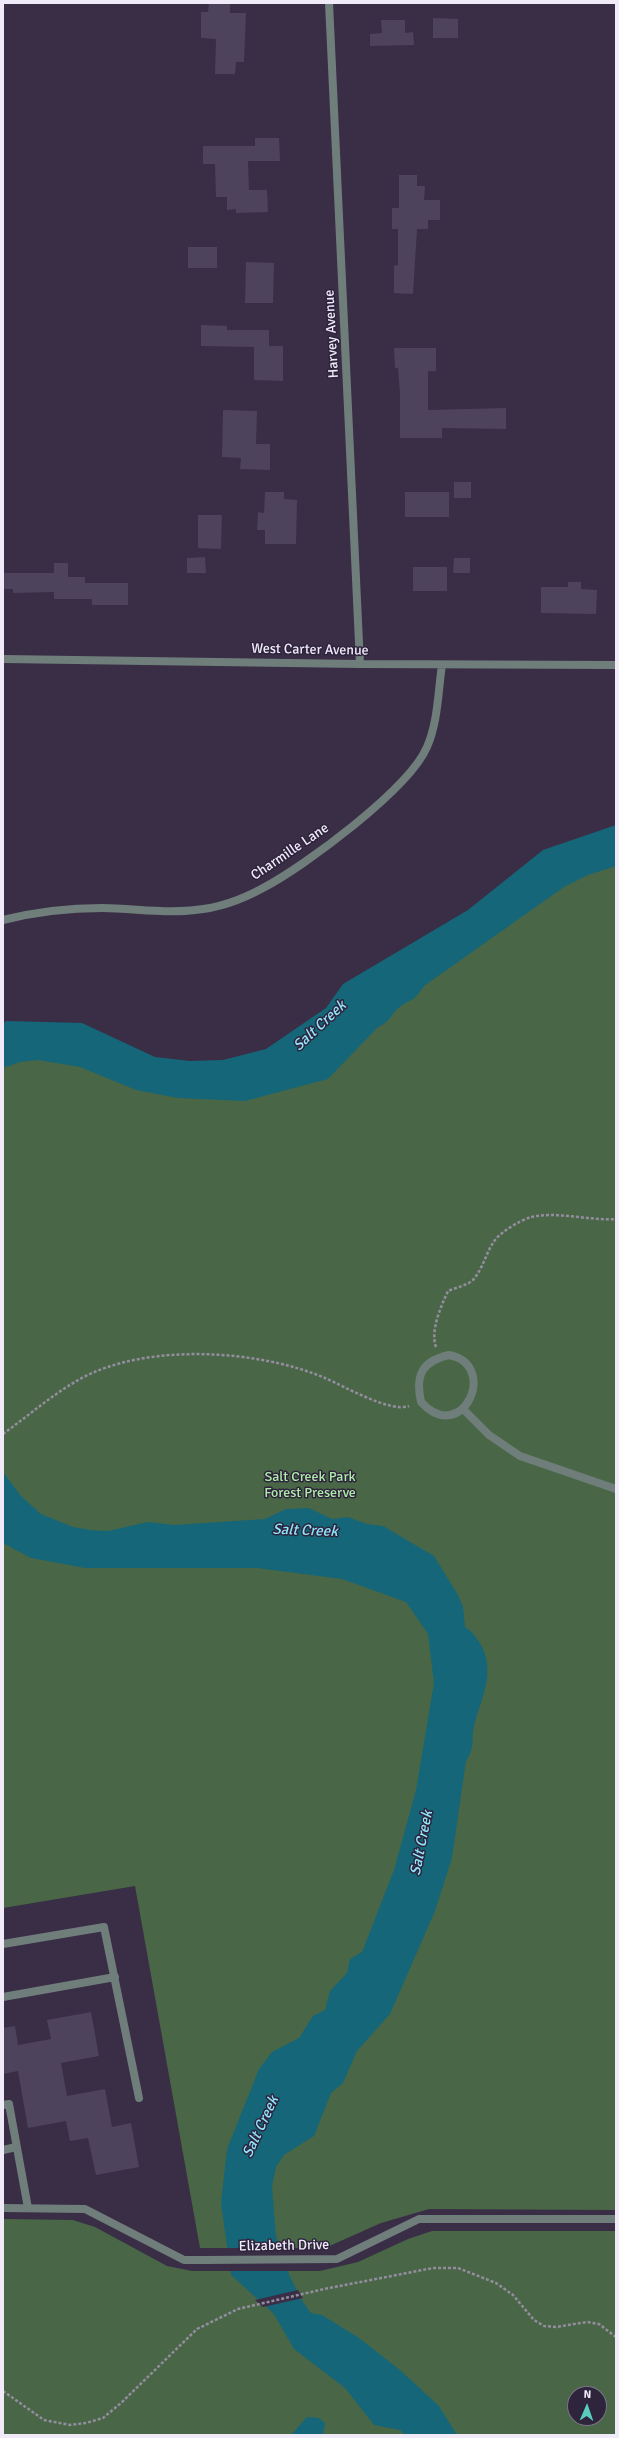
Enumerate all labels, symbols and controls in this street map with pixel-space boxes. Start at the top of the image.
street label: Harvey Avenue [321,289,343,379]
street label: West Carter Avenue [251,641,369,659]
street label: Charmille Lane [248,820,332,884]
water label: Salt Creek [290,997,350,1055]
park label: Salt Creek Park Forest Preserve [264,1469,356,1502]
water label: Salt Creek [272,1521,338,1541]
water label: Salt Creek [407,1809,437,1877]
water label: Salt Creek [239,2094,283,2160]
street label: Elizabeth Drive [239,2237,329,2255]
north arrow [567,2386,607,2426]
text: N [583,2388,591,2401]

